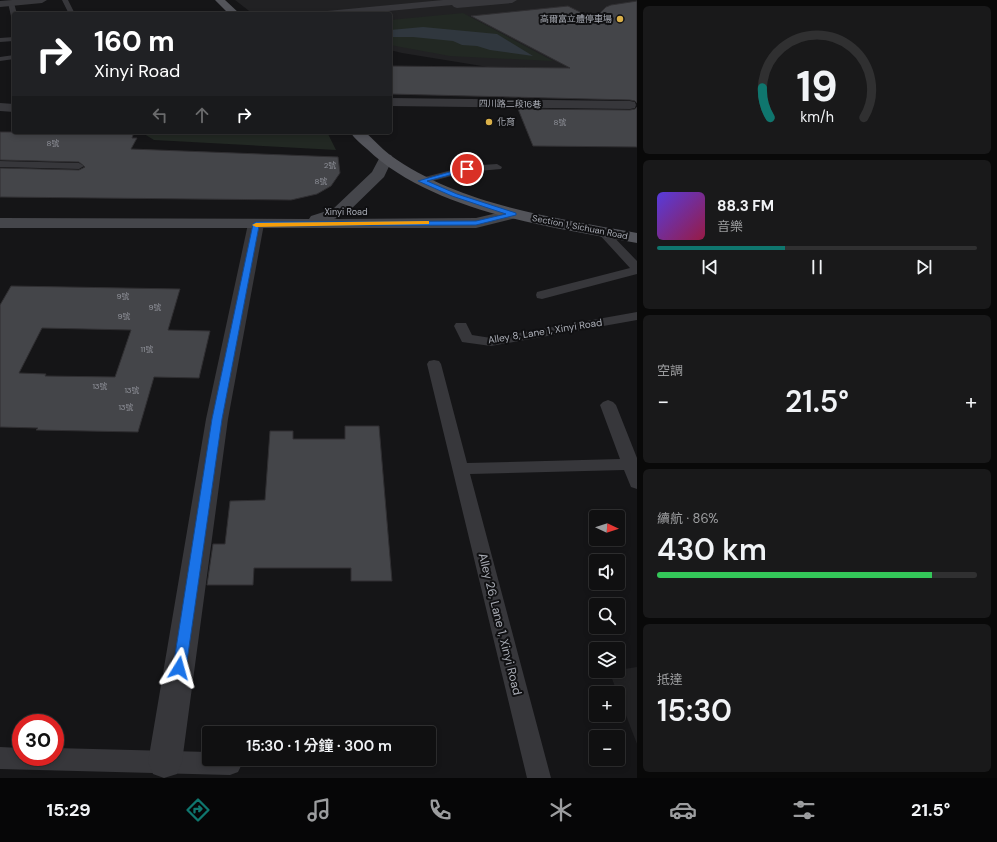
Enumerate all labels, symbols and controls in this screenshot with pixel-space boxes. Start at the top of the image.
place label: 高爾富立體停車場 [540,13,612,25]
marker: 高爾富立體停車場 [615,14,625,24]
text: 160 m [94,23,175,60]
icon: right [28,28,80,80]
text: Xinyi Road [94,59,180,83]
text: 19 [796,60,838,114]
street label: 四川路二段16巷 [479,97,541,111]
icon: left [149,104,171,126]
icon: ahead [191,104,213,126]
icon: right [233,104,255,126]
text: km/h [800,108,834,126]
place label: 化育 [497,116,515,128]
marker: 化育 [484,117,494,127]
house number: 8號 [554,117,566,127]
house number: 8號 [47,138,59,148]
pin [450,152,484,186]
icon: arrive [456,158,478,180]
house number: 2號 [324,160,336,170]
house number: 8號 [315,176,327,186]
text: 88.3 FM [717,196,774,216]
street label: Xinyi Road [324,206,368,218]
street label: Section 1, Sichuan Road [531,212,629,242]
text: 音樂 [717,218,743,235]
icon: previous [699,256,721,278]
icon: pause [806,256,828,278]
icon: next [913,256,935,278]
house number: 9號 [116,291,130,301]
house number: 9號 [148,302,162,312]
house number: 9號 [117,311,131,321]
street label: Alley 8, Lane 1, Xinyi Road [487,316,603,346]
house number: 11號 [141,344,154,354]
text: 空調 [657,362,683,379]
house number: 13號 [92,381,108,391]
text: 21.5° [785,382,849,421]
house number: 13號 [124,385,140,395]
text: − [657,387,669,416]
text: + [965,387,977,416]
house number: 13號 [118,402,134,412]
north arrow [589,510,625,546]
map controls [589,510,625,766]
text: 續航 · 86% [657,510,719,527]
text: 430 km [657,530,767,569]
street label: Alley 26, Lane 1, Xinyi Road [475,551,525,697]
button: sound [589,554,625,590]
button: search [589,598,625,634]
button: layers [589,642,625,678]
position arrow [158,647,200,689]
text: 抵達 [657,671,683,688]
button: + [589,686,625,722]
text: 15:30 [657,691,732,730]
speed limit sign: 30 [12,714,64,766]
button: − [589,730,625,766]
text: 15:30 · 1 分鐘 · 300 m [246,736,392,756]
icon: directions [184,796,212,824]
icon: music [305,796,333,824]
icon: phone [426,796,454,824]
icon: climate [547,796,575,824]
icon: car [669,796,697,824]
icon: filters [790,796,818,824]
text: 15:29 [47,798,91,822]
text: 21.5° [911,798,950,822]

